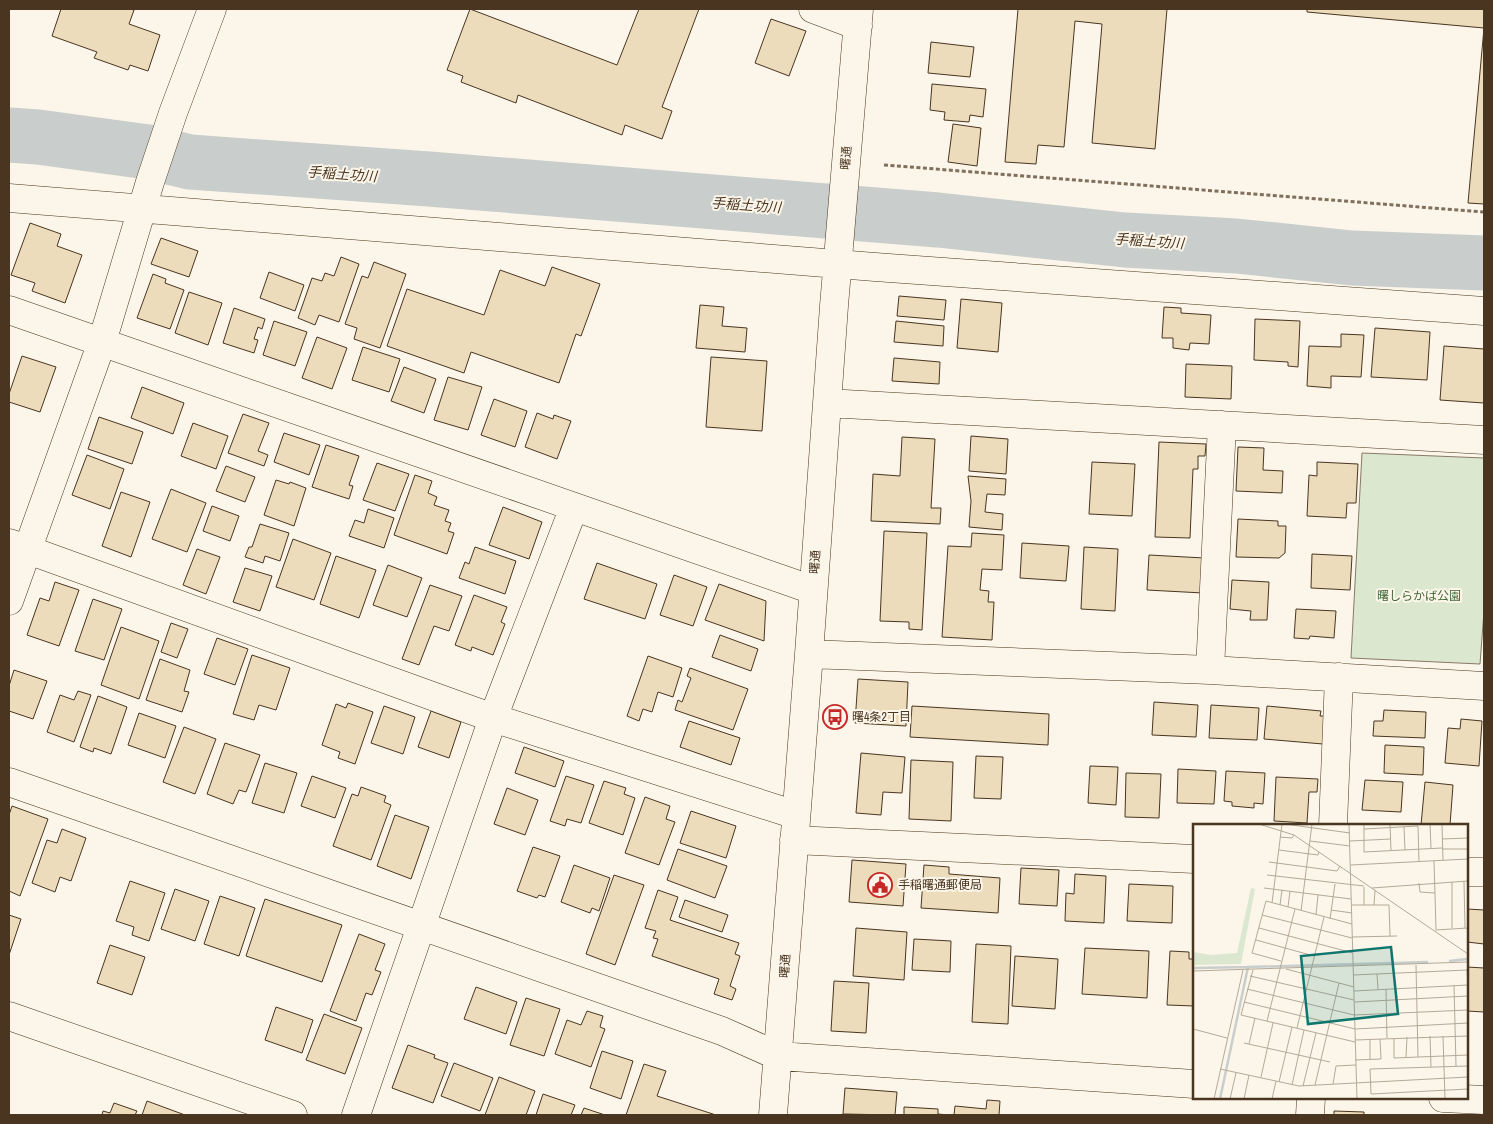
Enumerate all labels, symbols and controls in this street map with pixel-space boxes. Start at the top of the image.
street label: 曙通 [837,145,855,171]
water label: 手稲土功川 [306,163,380,186]
water label: 手稲土功川 [710,194,784,217]
water label: 手稲土功川 [1113,230,1187,253]
street label: 曙通 [806,549,824,575]
park label: 曙しらかば公園 [1377,588,1461,604]
bus stop icon: 曙4条2丁目 [822,704,848,730]
place label: 曙4条2丁目 [852,709,911,725]
inset map [1193,824,1468,1099]
public building icon: 手稲曙通郵便局 [867,872,893,898]
place label: 手稲曙通郵便局 [898,877,982,893]
street label: 曙通 [776,953,794,979]

